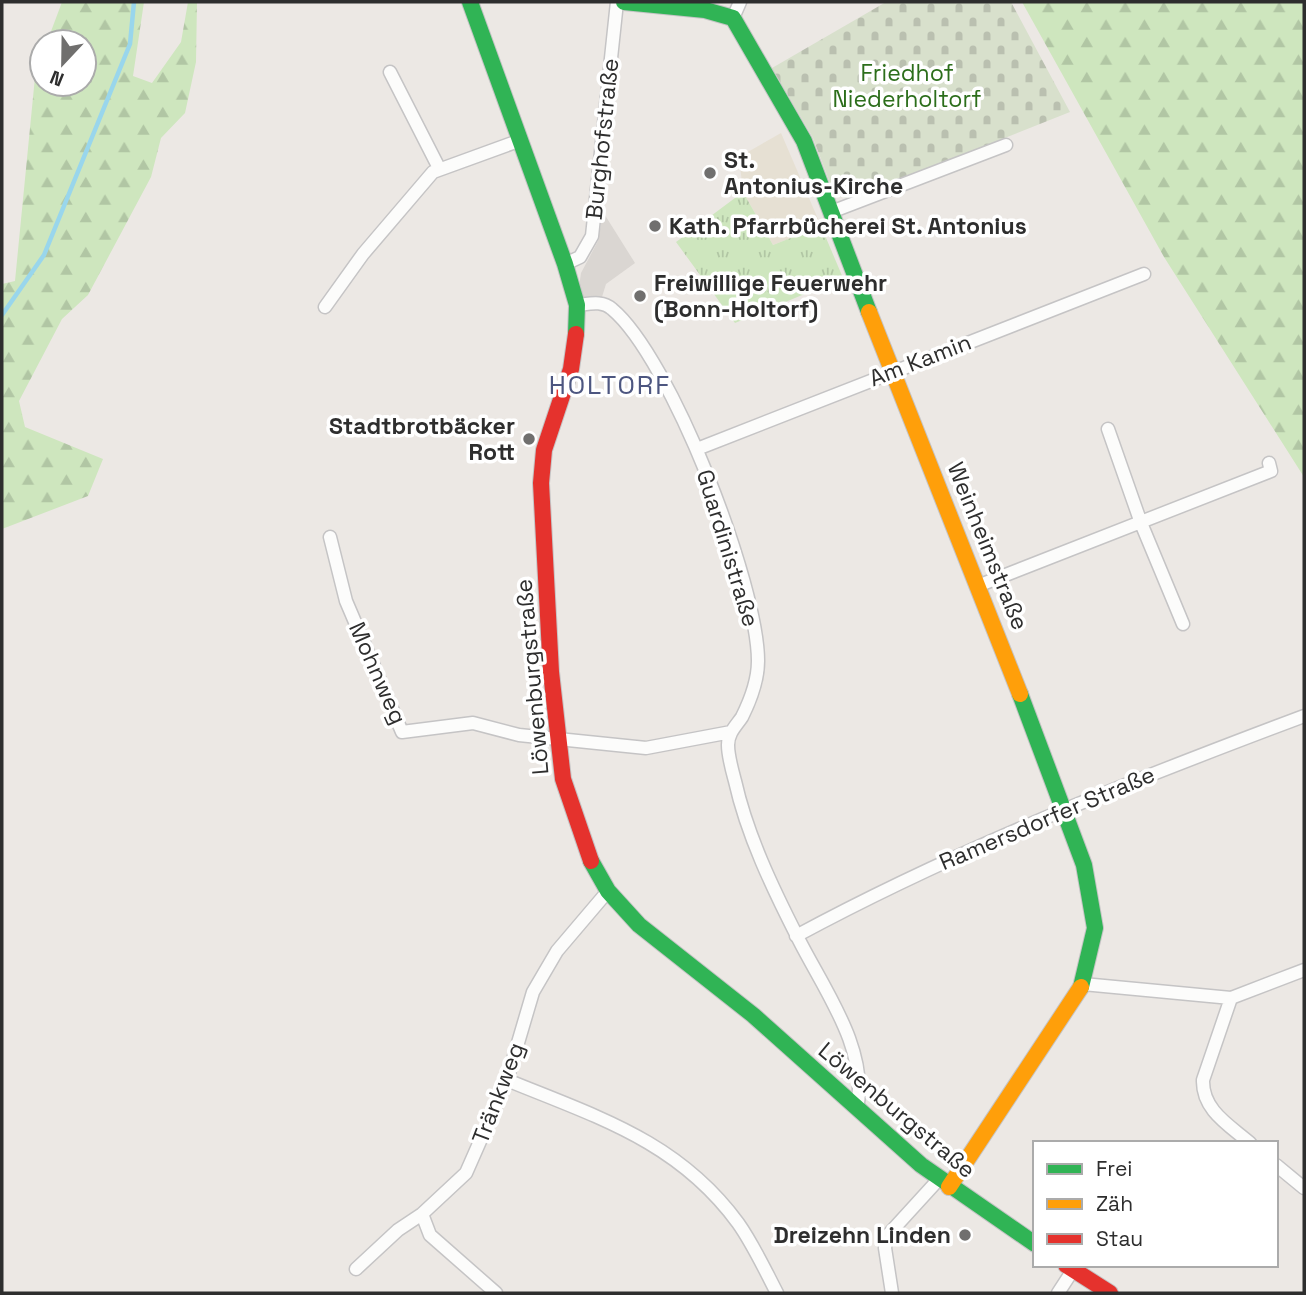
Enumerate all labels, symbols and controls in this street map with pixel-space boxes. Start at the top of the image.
north arrow [28,28,98,98]
street label: Burghofstraße [579,57,625,221]
park label: Friedhof Niederholtorf [833,58,981,114]
text: N [46,64,67,92]
place label: St. Antonius-Kirche [724,145,903,201]
marker: St. Antonius-Kirche [702,165,718,181]
place label: Kath. Pfarrbücherei St. Antonius [669,211,1027,241]
marker: Kath. Pfarrbücherei St. Antonius [647,218,663,234]
place label: Freiwillige Feuerwehr (Bonn-Holtorf) [654,268,887,324]
marker: Freiwillige Feuerwehr (Bonn-Holtorf) [632,288,648,304]
street label: Am Kamin [865,327,975,393]
district label: HOLTORF [549,368,671,402]
place label: Stadtbrotbäcker Rott [329,411,515,467]
marker: Stadtbrotbäcker Rott [521,431,537,447]
street label: Weinheimstraße [941,458,1035,634]
street label: Guardinistraße [690,466,766,630]
street label: Löwenburgstraße [509,578,555,776]
street label: Mohnweg [342,617,414,729]
street label: Ramersdorfer Straße [935,759,1159,877]
street label: Löwenburgstraße [812,1035,982,1185]
street label: Tränkweg [465,1038,531,1148]
legend [1033,1141,1278,1267]
text: Frei [1096,1155,1132,1182]
text: Zäh [1096,1190,1133,1217]
place label: Dreizehn Linden [774,1220,951,1250]
text: Stau [1096,1225,1143,1252]
marker: Dreizehn Linden [957,1227,973,1243]

